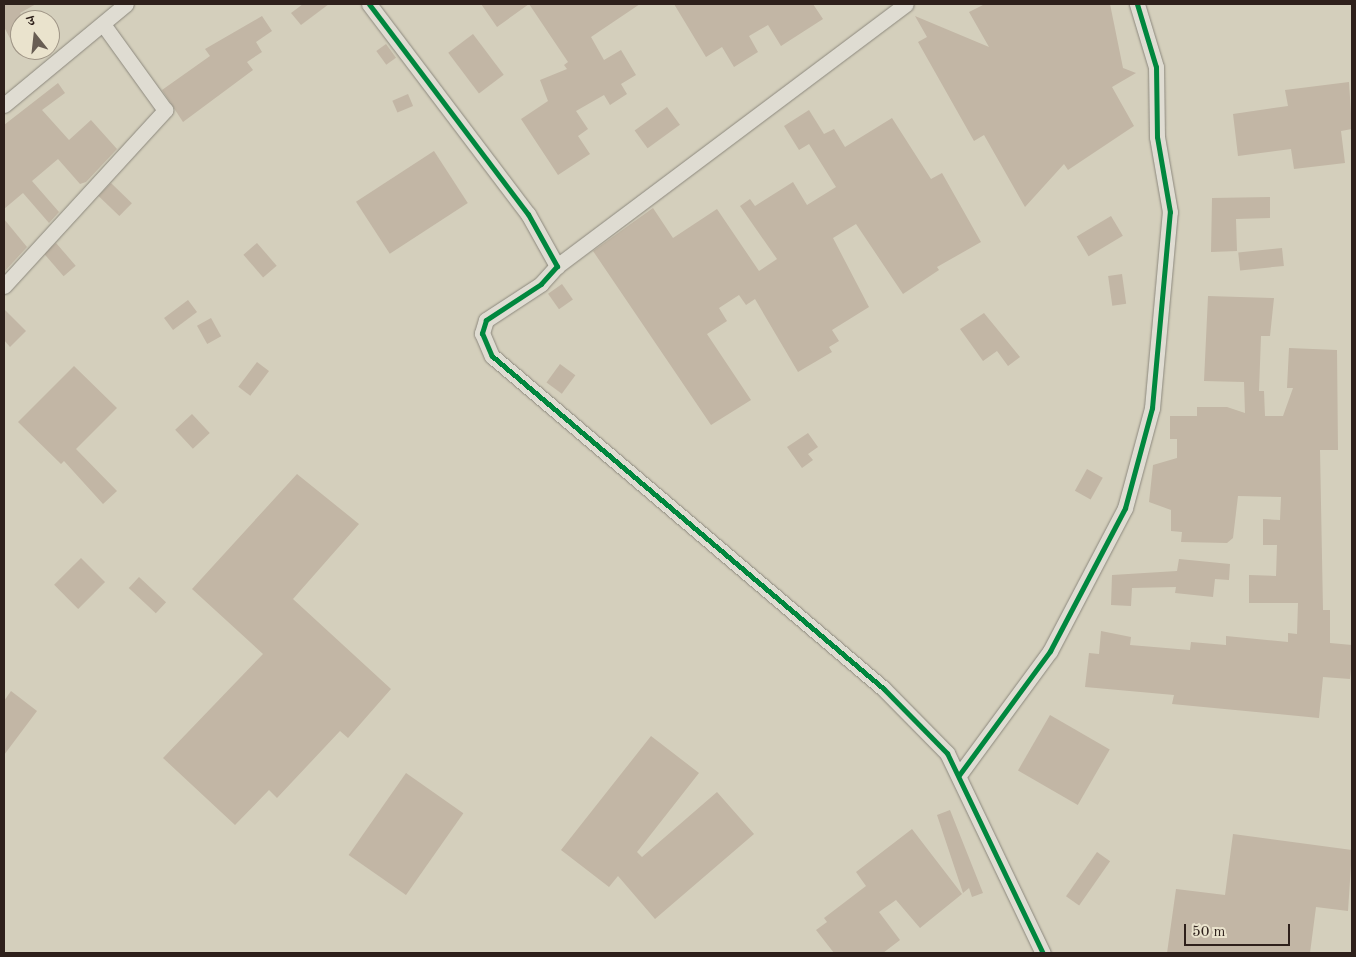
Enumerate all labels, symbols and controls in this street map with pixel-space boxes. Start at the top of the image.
north arrow [10,10,60,60]
text: उ [26,14,36,29]
scale bar [1186,914,1292,946]
text: 50 m [1192,925,1226,940]

